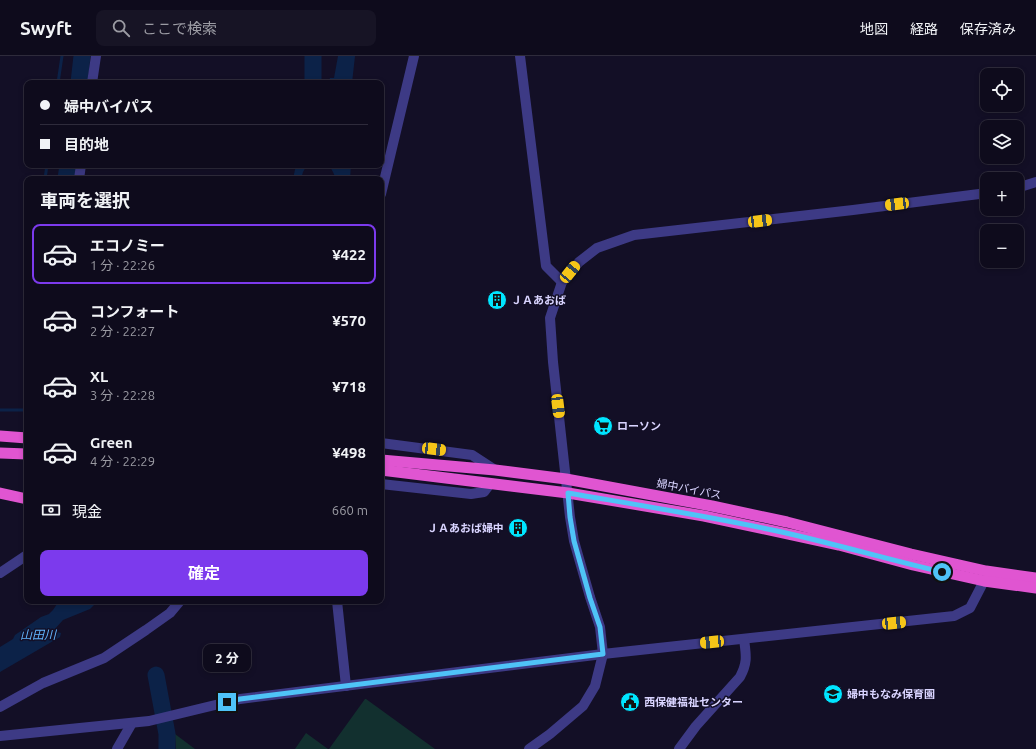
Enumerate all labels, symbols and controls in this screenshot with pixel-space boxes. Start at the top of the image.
search box [96,10,376,46]
text: Swyft [20,17,72,39]
icon: search [110,17,132,39]
text: ここで検索 [142,20,217,37]
text: 地図 [860,21,888,37]
text: 経路 [910,21,938,37]
text: 保存済み [960,21,1016,37]
map controls [980,68,1024,268]
button: locate [980,68,1024,112]
text: 婦中バイパス [64,98,154,115]
button: layers [980,120,1024,164]
text: 目的地 [64,136,109,153]
button: + [980,172,1024,216]
text: 車両を選択 [40,190,130,210]
car [884,197,910,211]
car [747,214,773,228]
button: − [980,224,1024,268]
icon: car [42,236,78,272]
text: エコノミー [90,237,165,254]
text: ¥422 [332,246,366,263]
text: 1 分 · 22:26 [90,258,155,272]
car [558,259,582,285]
building icon: ＪＡあおば [486,289,508,311]
place label: ＪＡあおば [511,294,566,306]
icon: car [42,302,78,338]
text: コンフォート [90,303,180,320]
text: ¥570 [332,312,366,329]
text: 2 分 · 22:27 [90,324,155,338]
icon: car [42,368,78,404]
text: XL [90,368,108,385]
text: ¥718 [332,378,366,395]
text: 3 分 · 22:28 [90,388,155,402]
car [551,393,565,419]
supermarket icon: ローソン [592,415,614,437]
place label: ローソン [617,420,661,432]
icon: car [42,434,78,470]
text: Green [90,434,132,451]
car [421,442,447,456]
text: ¥498 [332,444,366,461]
text: 4 分 · 22:29 [90,454,155,468]
street label: 婦中バイパス [656,477,722,501]
icon: cash [40,499,62,521]
text: 現金 [72,503,102,520]
text: 660 m [332,503,368,517]
building icon: ＪＡあおば婦中 [507,517,529,539]
place label: ＪＡあおば婦中 [427,522,504,534]
button: 確定 [40,550,368,596]
route start [933,563,951,581]
car [881,616,907,630]
water label: 山田川 [20,628,58,641]
car [699,635,725,649]
callout: 2 分 [203,644,251,672]
text: 2 分 [215,651,239,665]
school or university icon: 婦中もなみ保育園 [822,683,844,705]
place label: 婦中もなみ保育園 [847,688,935,700]
public building icon: 西保健福祉センター [619,691,641,713]
route end [218,693,236,711]
place label: 西保健福祉センター [644,696,743,708]

